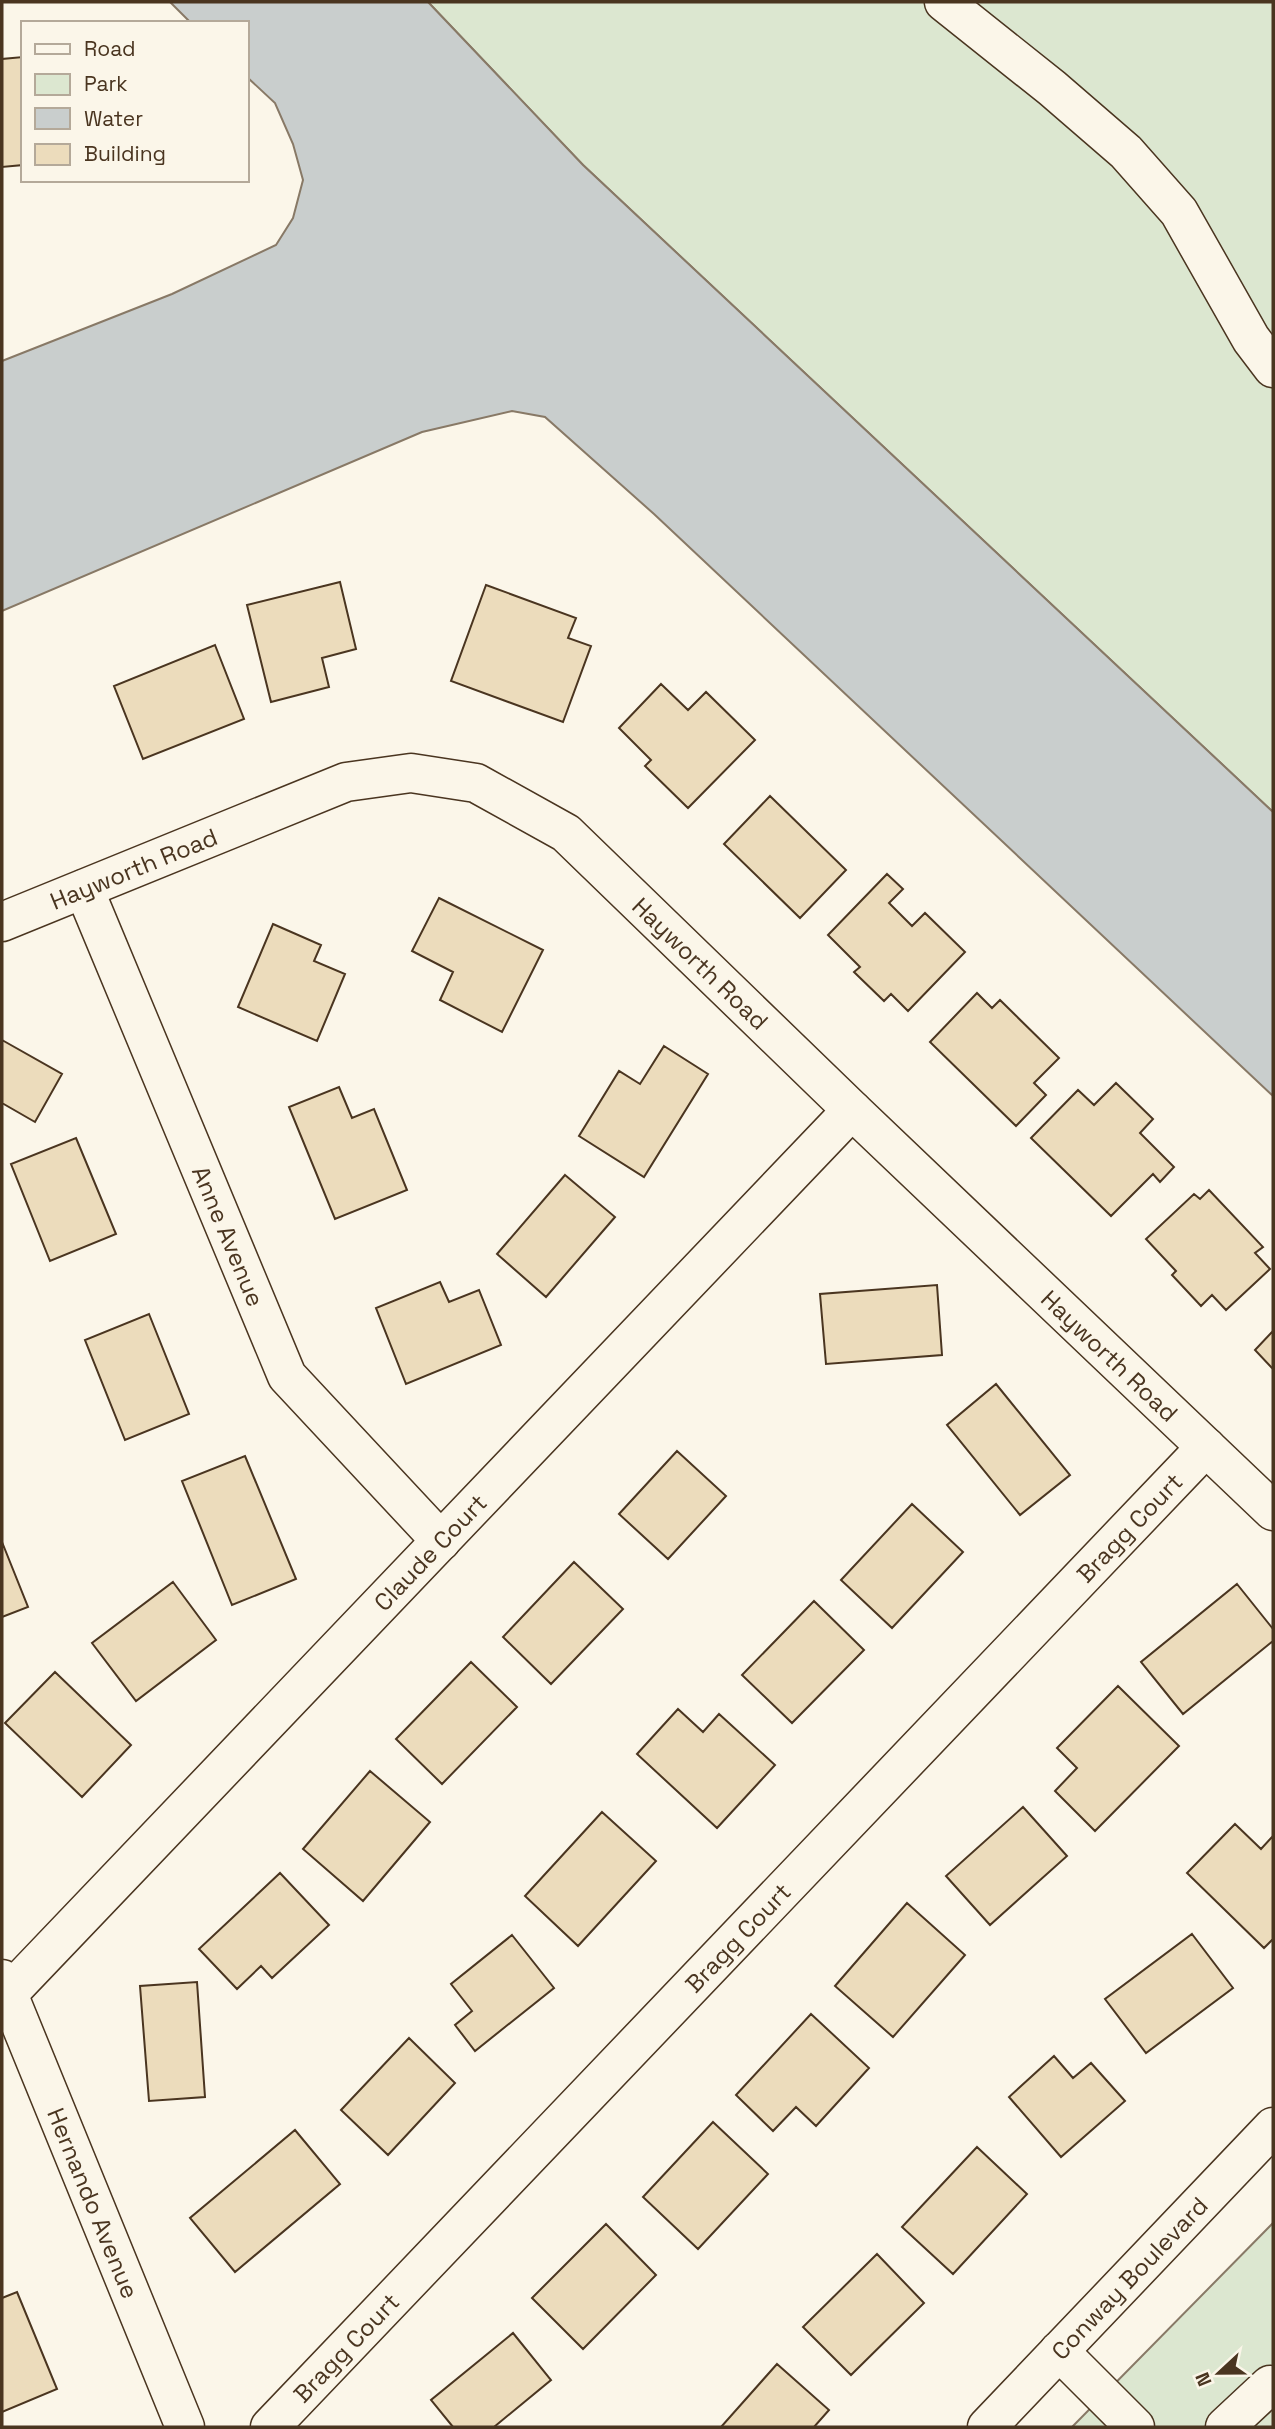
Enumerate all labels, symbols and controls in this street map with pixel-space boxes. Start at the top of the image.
legend [21,21,248,182]
text: Road [84,35,136,62]
text: Park [84,70,128,97]
text: Water [84,105,143,132]
text: Building [84,140,166,167]
street label: Hayworth Road [45,821,222,916]
street label: Hayworth Road [626,890,775,1036]
street label: Anne Avenue [186,1161,272,1311]
street label: Hayworth Road [1035,1283,1185,1428]
street label: Bragg Court [1070,1466,1189,1589]
street label: Claude Court [367,1487,493,1617]
street label: Bragg Court [678,1876,797,1999]
street label: Hernando Avenue [41,2103,146,2303]
street label: Conway Boulevard [1044,2190,1214,2366]
street label: Bragg Court [286,2286,406,2409]
north arrow [1184,2338,1254,2408]
text: N [1190,2369,1218,2390]

